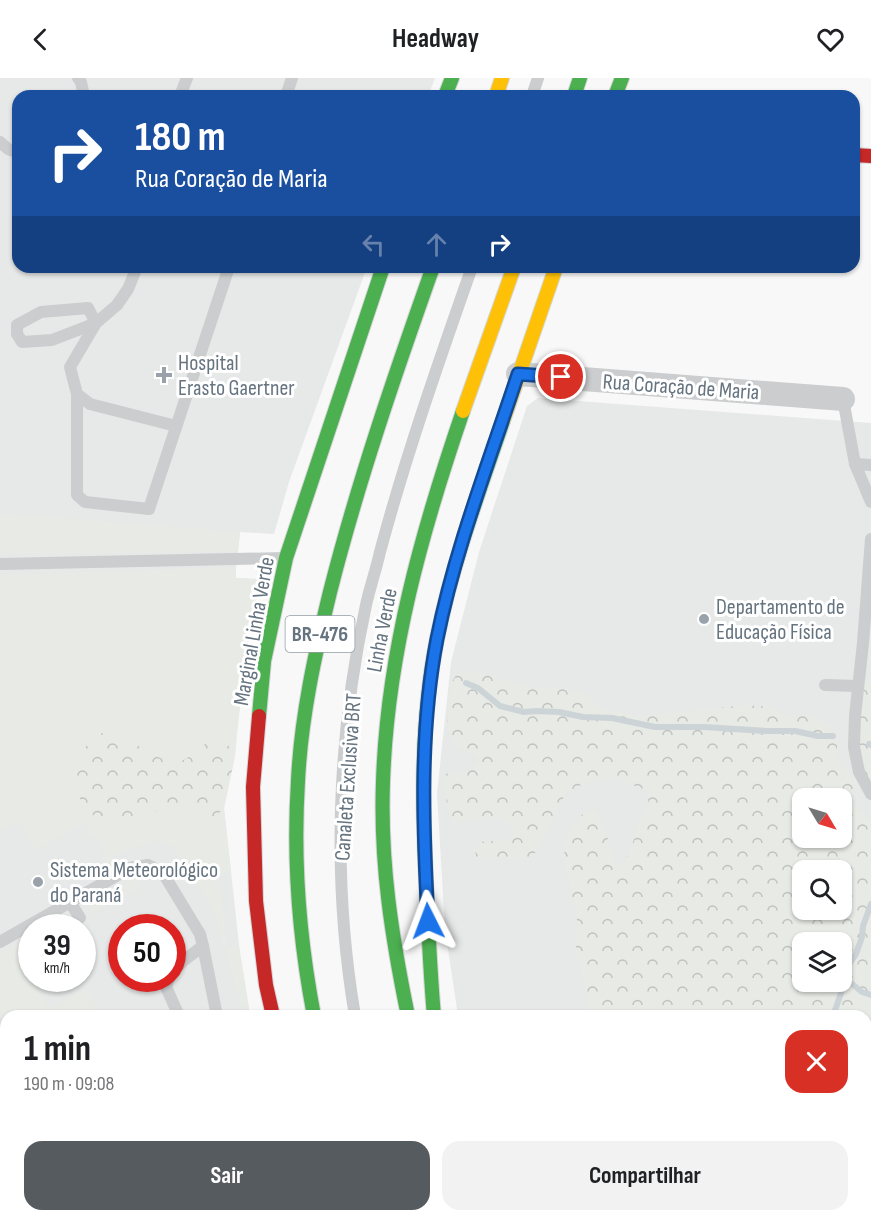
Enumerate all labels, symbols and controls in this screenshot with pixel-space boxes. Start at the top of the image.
icon: back [24,23,57,56]
text: Headway [392,23,479,55]
icon: heart [814,23,847,56]
text: 180 m [135,112,226,163]
icon: right [36,114,114,192]
text: Rua Coração de Maria [135,163,328,195]
icon: left [357,228,390,261]
icon: ahead [420,228,453,261]
icon: right [483,228,516,261]
place label: Hospital Erasto Gaertner [178,350,295,402]
pin [535,351,586,402]
icon: arrive [544,360,577,393]
marker: Hospital Erasto Gaertner [155,366,173,384]
street label: Rua Coração de Maria [602,369,760,406]
street label: Marginal Linha Verde [228,555,281,708]
street label: Linha Verde [361,586,404,675]
place label: Departamento de Educação Física [716,594,845,646]
marker: Departamento de Educação Física [697,612,711,626]
road number: BR-476 [286,616,354,652]
street label: Canaleta Exclusiva BRT [329,692,368,862]
north arrow [792,788,852,848]
map controls [792,788,852,992]
place label: Sistema Meteorológico do Paraná [50,857,218,909]
button: search [792,860,852,920]
marker: Sistema Meteorológico do Paraná [31,875,45,889]
position arrow [396,889,460,953]
speed limit sign: 50 [108,914,186,992]
text: 39 [43,928,71,964]
button: layers [792,932,852,992]
text: km/h [44,959,70,978]
text: 1 min [24,1028,91,1071]
button: close [785,1030,848,1093]
text: 190 m · 09:08 [24,1072,114,1096]
button: Sair [24,1141,430,1210]
button: Compartilhar [442,1141,848,1210]

